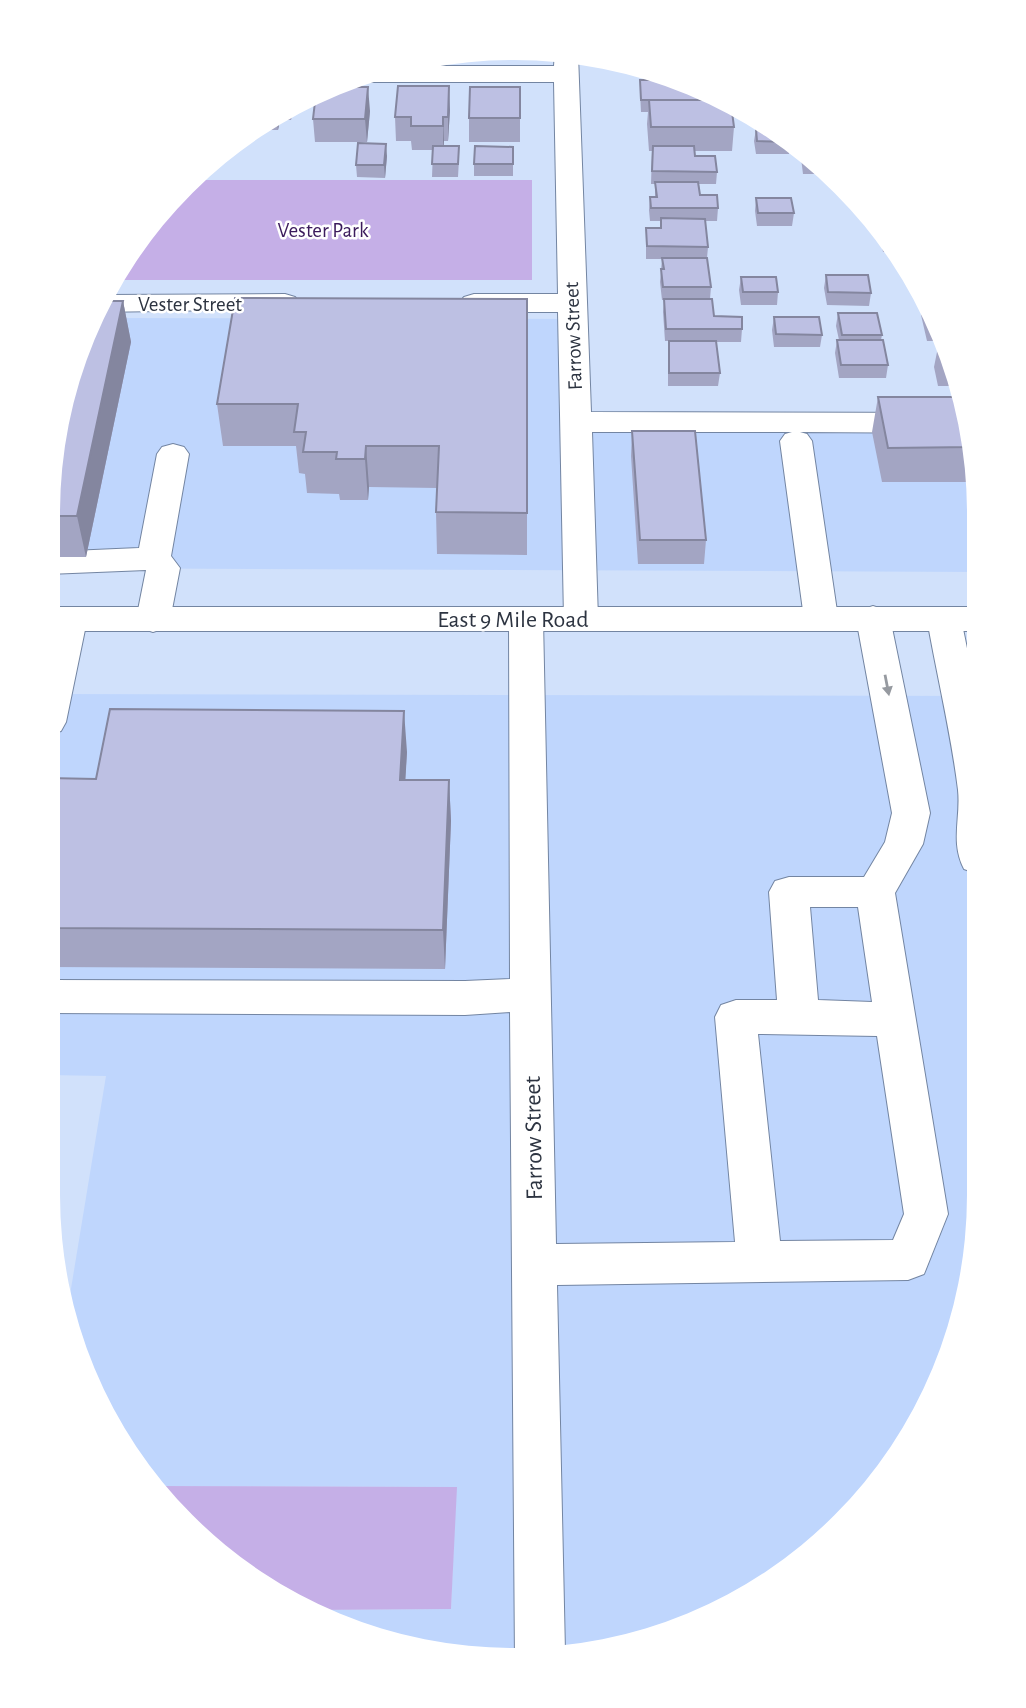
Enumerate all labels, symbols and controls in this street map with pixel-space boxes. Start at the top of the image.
park label: Vester Park [278,220,369,241]
street label: Farrow Street [561,281,586,391]
street label: Vester Street [138,294,242,315]
street label: East 9 Mile Road [437,608,589,632]
one-way arrow [881,674,892,696]
street label: Farrow Street [521,1075,547,1200]

